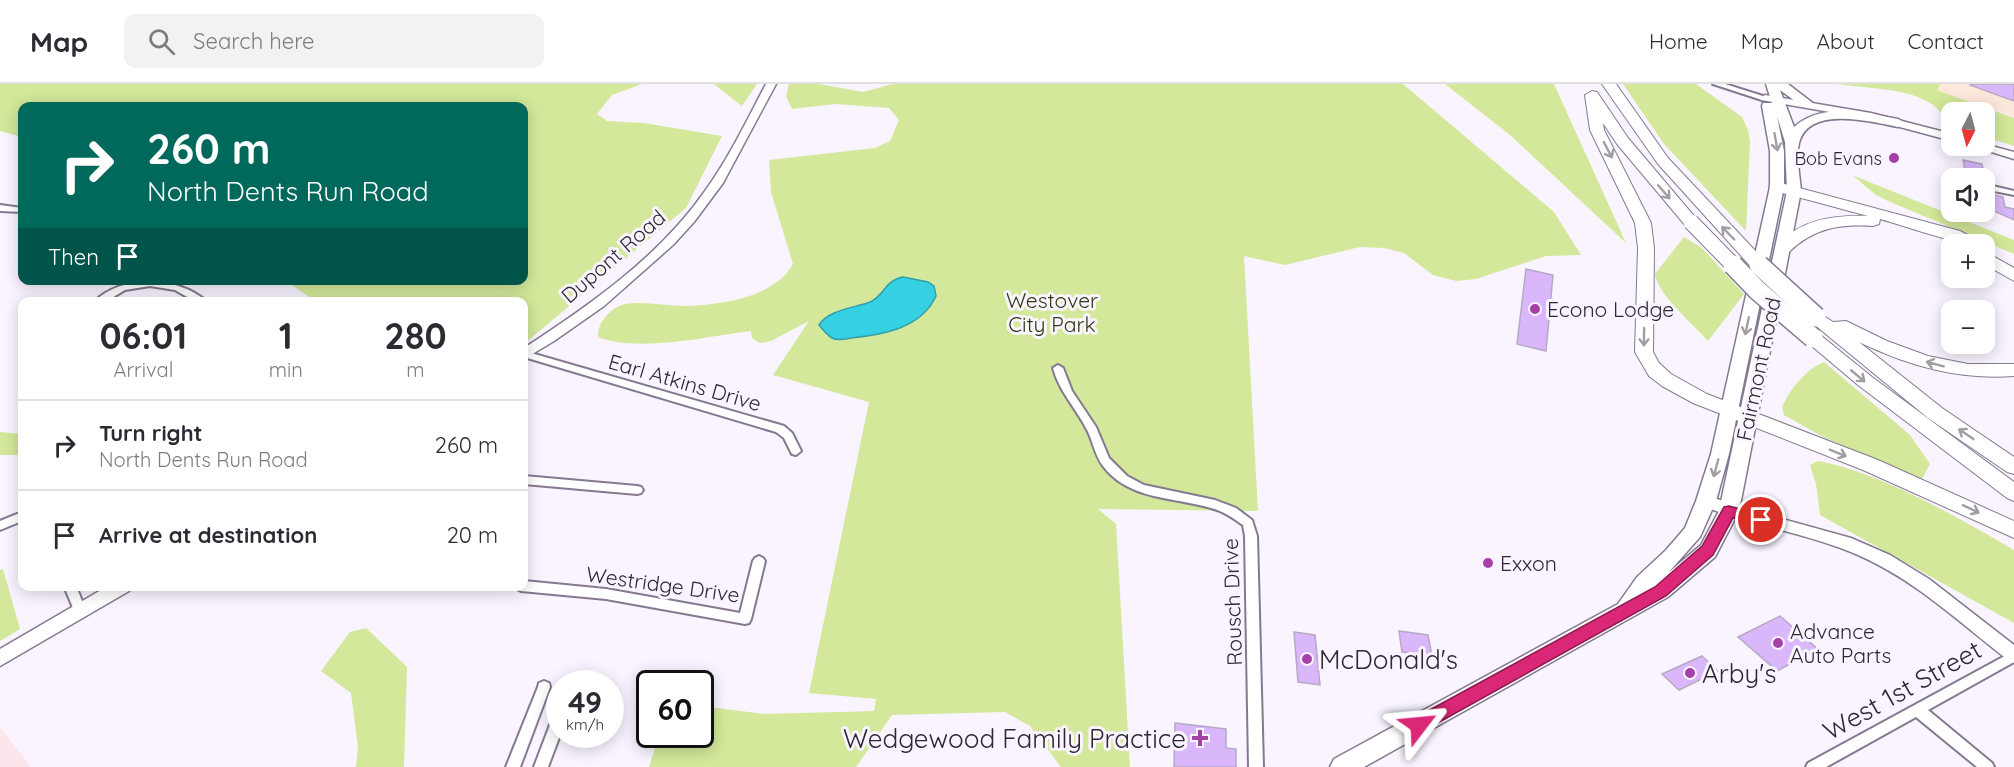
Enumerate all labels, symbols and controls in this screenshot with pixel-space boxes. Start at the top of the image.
search box [124,14,544,68]
text: Map [30,24,88,59]
icon: search [145,25,178,58]
text: Search here [193,27,315,55]
text: Home [1649,28,1708,54]
text: Map [1741,28,1784,54]
text: About [1817,28,1875,54]
text: Contact [1908,28,1984,54]
north arrow [1941,102,1995,156]
map controls [1941,102,1995,354]
text: 260 m [147,122,270,175]
icon: right [48,126,126,204]
one-way arrow [1771,132,1782,151]
one-way arrow [1603,141,1614,159]
place label: Bob Evans [1794,147,1882,170]
marker: Bob Evans [1887,151,1901,165]
button: sound [1941,168,1995,222]
text: North Dents Run Road [147,174,429,208]
one-way arrow [1657,184,1671,199]
street label: Dupont Road [556,204,670,308]
one-way arrow [1721,225,1736,240]
button: + [1941,234,1995,288]
icon: arrive [111,240,144,273]
text: Then [48,243,99,271]
park label: Westover City Park [1006,287,1098,337]
street label: Fairmont Road [1730,295,1786,443]
place label: Econo Lodge [1547,296,1674,322]
button: − [1941,300,1995,354]
marker: Econo Lodge [1528,302,1542,316]
text: 06:01 [99,313,187,358]
text: 1 [279,313,293,358]
text: 280 [384,313,447,358]
one-way arrow [1741,316,1752,336]
one-way arrow [1638,326,1650,346]
street label: Earl Atkins Drive [606,348,764,416]
text: Arrival [113,357,173,382]
text: min [269,357,303,382]
text: m [406,357,425,382]
one-way arrow [1926,358,1945,370]
one-way arrow [1850,369,1866,382]
text: Turn right [99,419,203,447]
one-way arrow [1958,428,1974,440]
icon: right [48,429,81,462]
text: 260 m [435,431,498,459]
text: North Dents Run Road [99,447,308,472]
one-way arrow [1828,448,1847,459]
one-way arrow [1709,459,1721,478]
pin [1735,494,1786,545]
icon: arrive [1744,503,1777,536]
one-way arrow [1962,504,1980,515]
icon: arrive [48,519,81,552]
text: Arrive at destination [99,521,317,549]
text: 20 m [447,521,498,549]
street label: Rousch Drive [1217,538,1247,666]
place label: Exxon [1500,550,1557,576]
marker: Exxon [1481,556,1495,570]
street label: Westridge Drive [584,560,742,608]
place label: Advance Auto Parts [1790,618,1891,668]
street label: West 1st Street [1817,633,1987,747]
marker: Advance Auto Parts [1771,636,1785,650]
place label: McDonald's [1319,643,1458,676]
marker: McDonald's [1300,652,1314,666]
place label: Arby's [1702,657,1777,690]
marker: Arby's [1683,666,1697,680]
speed limit sign: 60 [636,670,714,748]
text: 49 [568,683,602,721]
position arrow [1387,693,1451,757]
text: km/h [566,715,604,734]
place label: Wedgewood Family Practice [843,722,1186,755]
marker: Wedgewood Family Practice [1191,729,1209,747]

